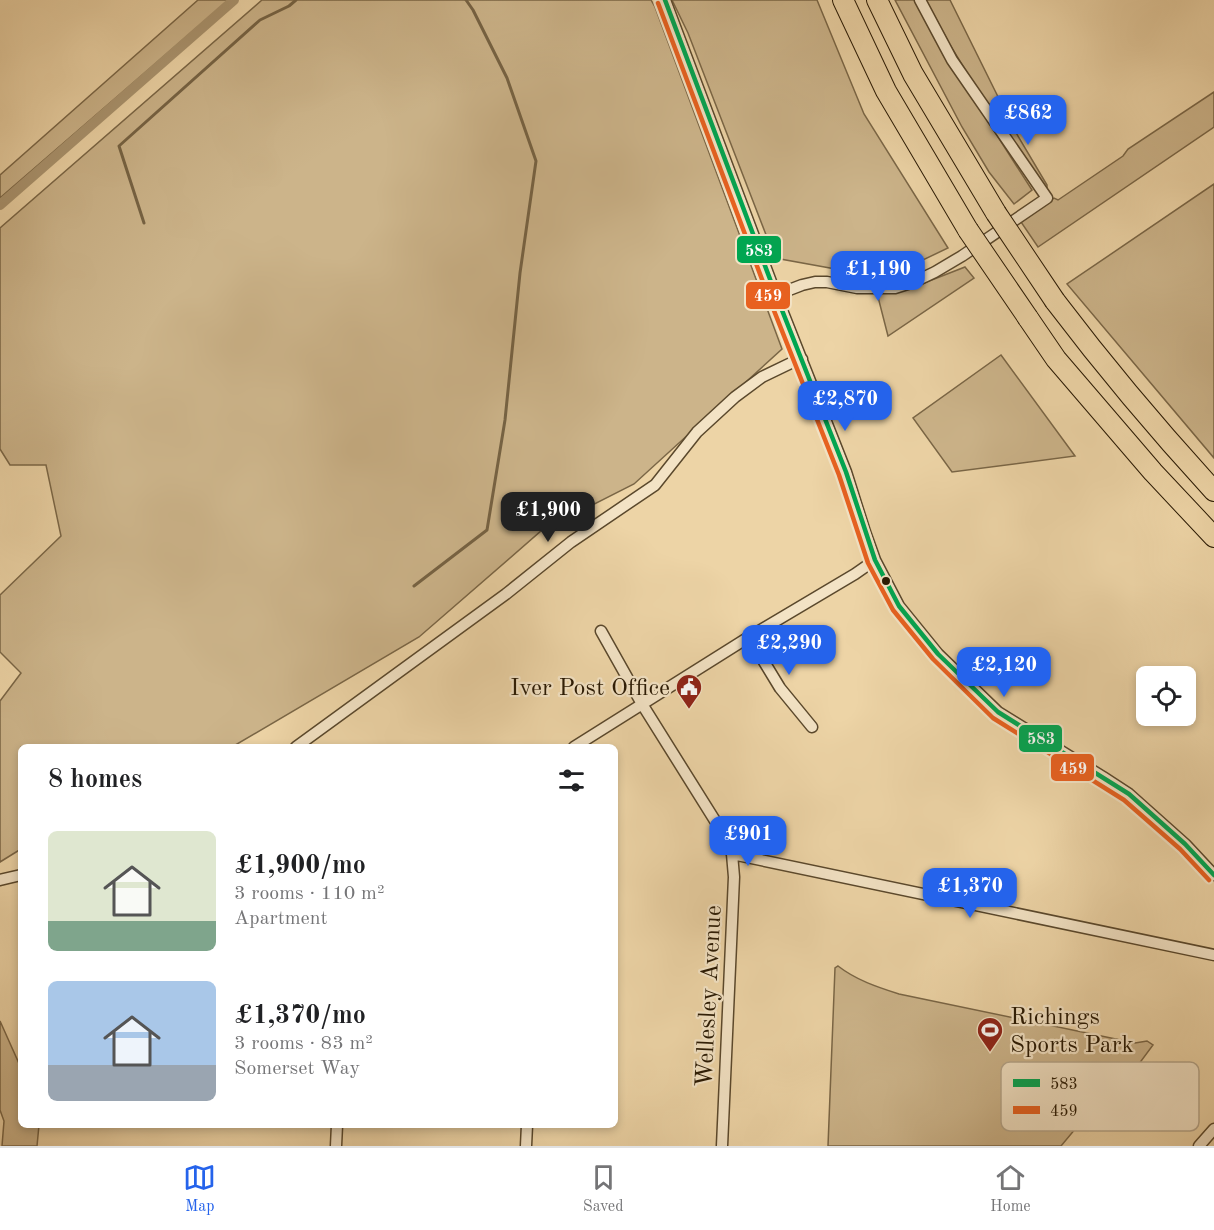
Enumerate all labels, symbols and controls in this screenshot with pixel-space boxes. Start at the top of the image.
pin: £862 [992,95,1064,146]
text: £862 [1003,104,1053,124]
line badge: 583 [736,235,782,264]
text: 583 [745,244,773,260]
pin: £1,190 [829,251,927,302]
text: £1,190 [845,260,911,280]
line badge: 459 [745,281,791,310]
text: 459 [754,289,782,305]
pin: £2,870 [796,381,894,432]
text: £2,870 [812,390,878,410]
pin: £1,900 [499,492,597,543]
text: £1,900 [515,501,581,521]
unlabelled marker [880,575,892,587]
pin: £2,290 [740,625,838,676]
text: £2,290 [756,634,822,654]
pin: £2,120 [955,647,1053,698]
text: £2,120 [971,656,1037,676]
map controls [1136,666,1196,726]
button: locate [1136,666,1196,726]
public building icon: Iver Post Office [674,672,704,710]
place label: Iver Post Office [510,677,670,701]
line badge: 583 [1018,724,1063,753]
text: 583 [1027,732,1055,748]
line badge: 459 [1050,753,1095,782]
text: 459 [1059,762,1087,778]
icon: filters [555,764,588,797]
text: 8 homes [48,767,142,793]
pin: £901 [712,816,784,867]
text: £901 [723,825,773,845]
text: £1,900/mo [234,853,366,879]
icon: home [96,855,168,927]
pin: £1,370 [921,868,1019,919]
text: £1,370 [937,877,1003,897]
text: 3 rooms · 110 m² [234,884,384,904]
street label: Wellesley Avenue [693,905,727,1088]
text: Apartment [234,909,328,929]
text: £1,370/mo [234,1003,366,1029]
icon: home [96,1005,168,1077]
place label: Richings Sports Park [1010,1006,1134,1058]
sports icon: Richings Sports Park [975,1015,1005,1053]
text: 3 rooms · 83 m² [234,1034,373,1054]
text: Somerset Way [234,1059,360,1079]
legend [1001,1062,1199,1131]
text: 583 [1050,1077,1078,1093]
text: 459 [1050,1104,1078,1120]
tab: Map [183,1161,216,1217]
tab: Saved [583,1161,624,1217]
tab: Home [990,1161,1031,1217]

